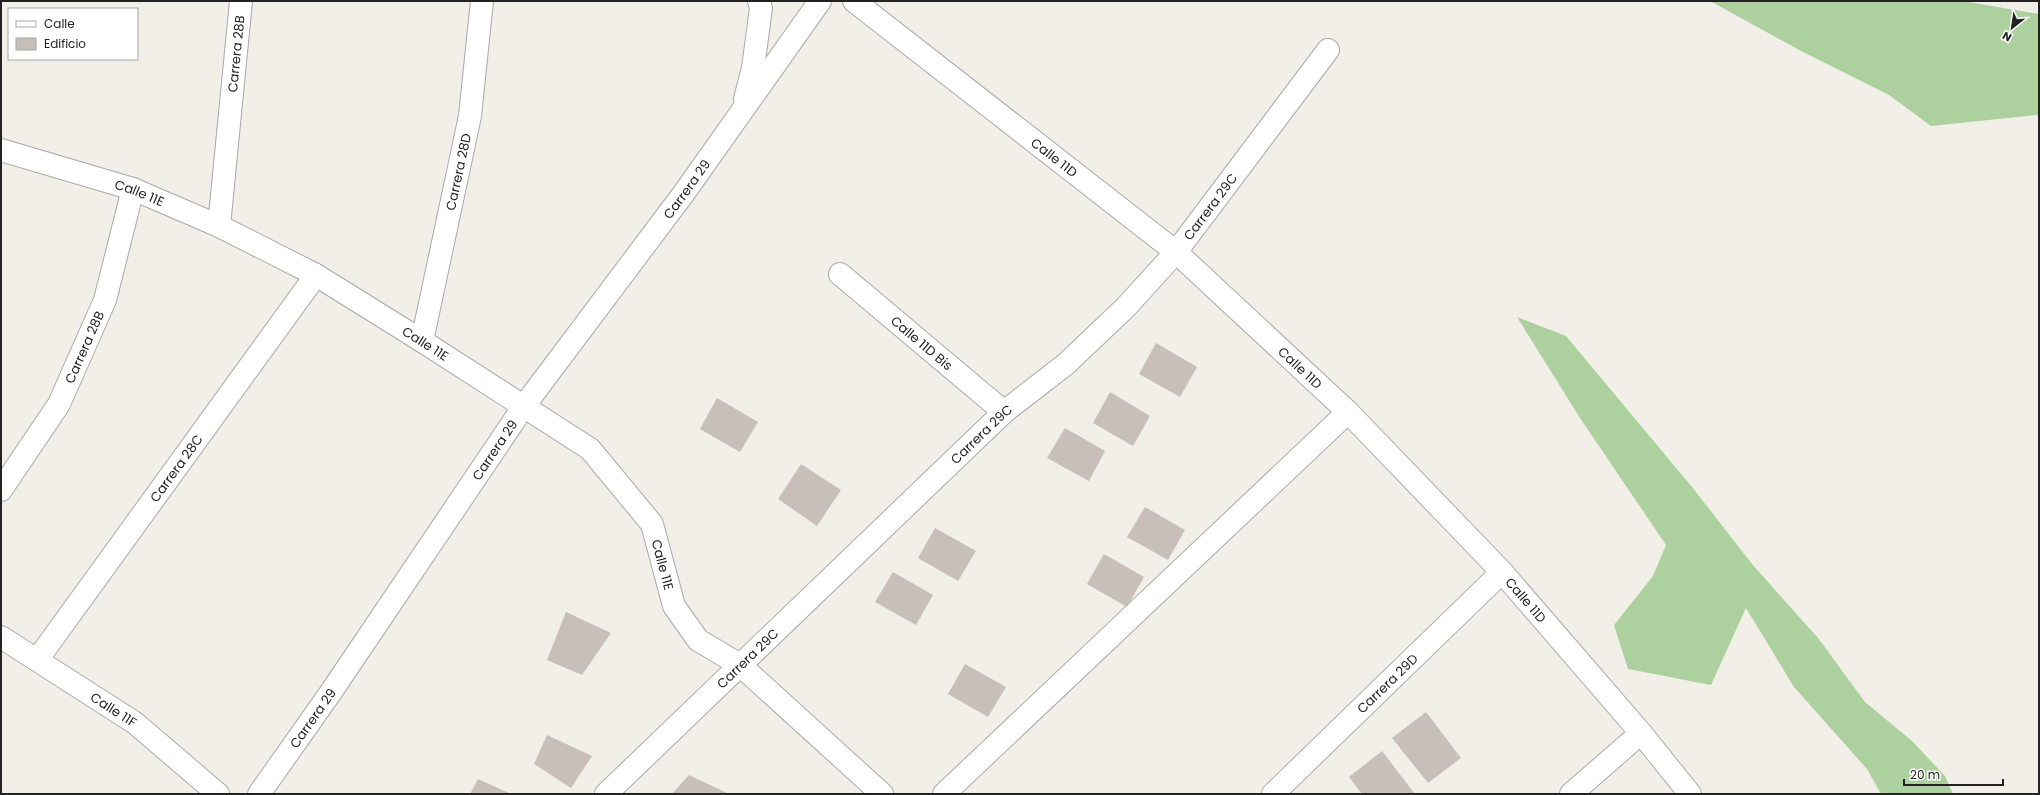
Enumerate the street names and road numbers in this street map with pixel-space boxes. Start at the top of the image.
street label: Carrera 28B [223,14,250,93]
street label: Carrera 28D [441,131,476,212]
street label: Calle 11D [1027,133,1081,182]
street label: Carrera 29 [659,156,715,223]
street label: Carrera 29C [1179,169,1242,244]
street label: Calle 11E [112,175,167,211]
street label: Carrera 28B [60,308,109,387]
street label: Calle 11D Bis [886,312,957,375]
street label: Calle 11E [398,322,452,366]
street label: Calle 11D [1274,343,1326,393]
street label: Carrera 29C [946,400,1017,469]
street label: Carrera 29 [468,416,522,484]
street label: Carrera 28C [145,431,207,506]
street label: Calle 11E [647,537,678,592]
street label: Calle 11D [1501,573,1551,627]
street label: Carrera 29C [712,624,783,693]
street label: Carrera 29D [1353,649,1422,718]
street label: Carrera 29 [285,684,341,752]
street label: Calle 11F [87,688,141,732]

